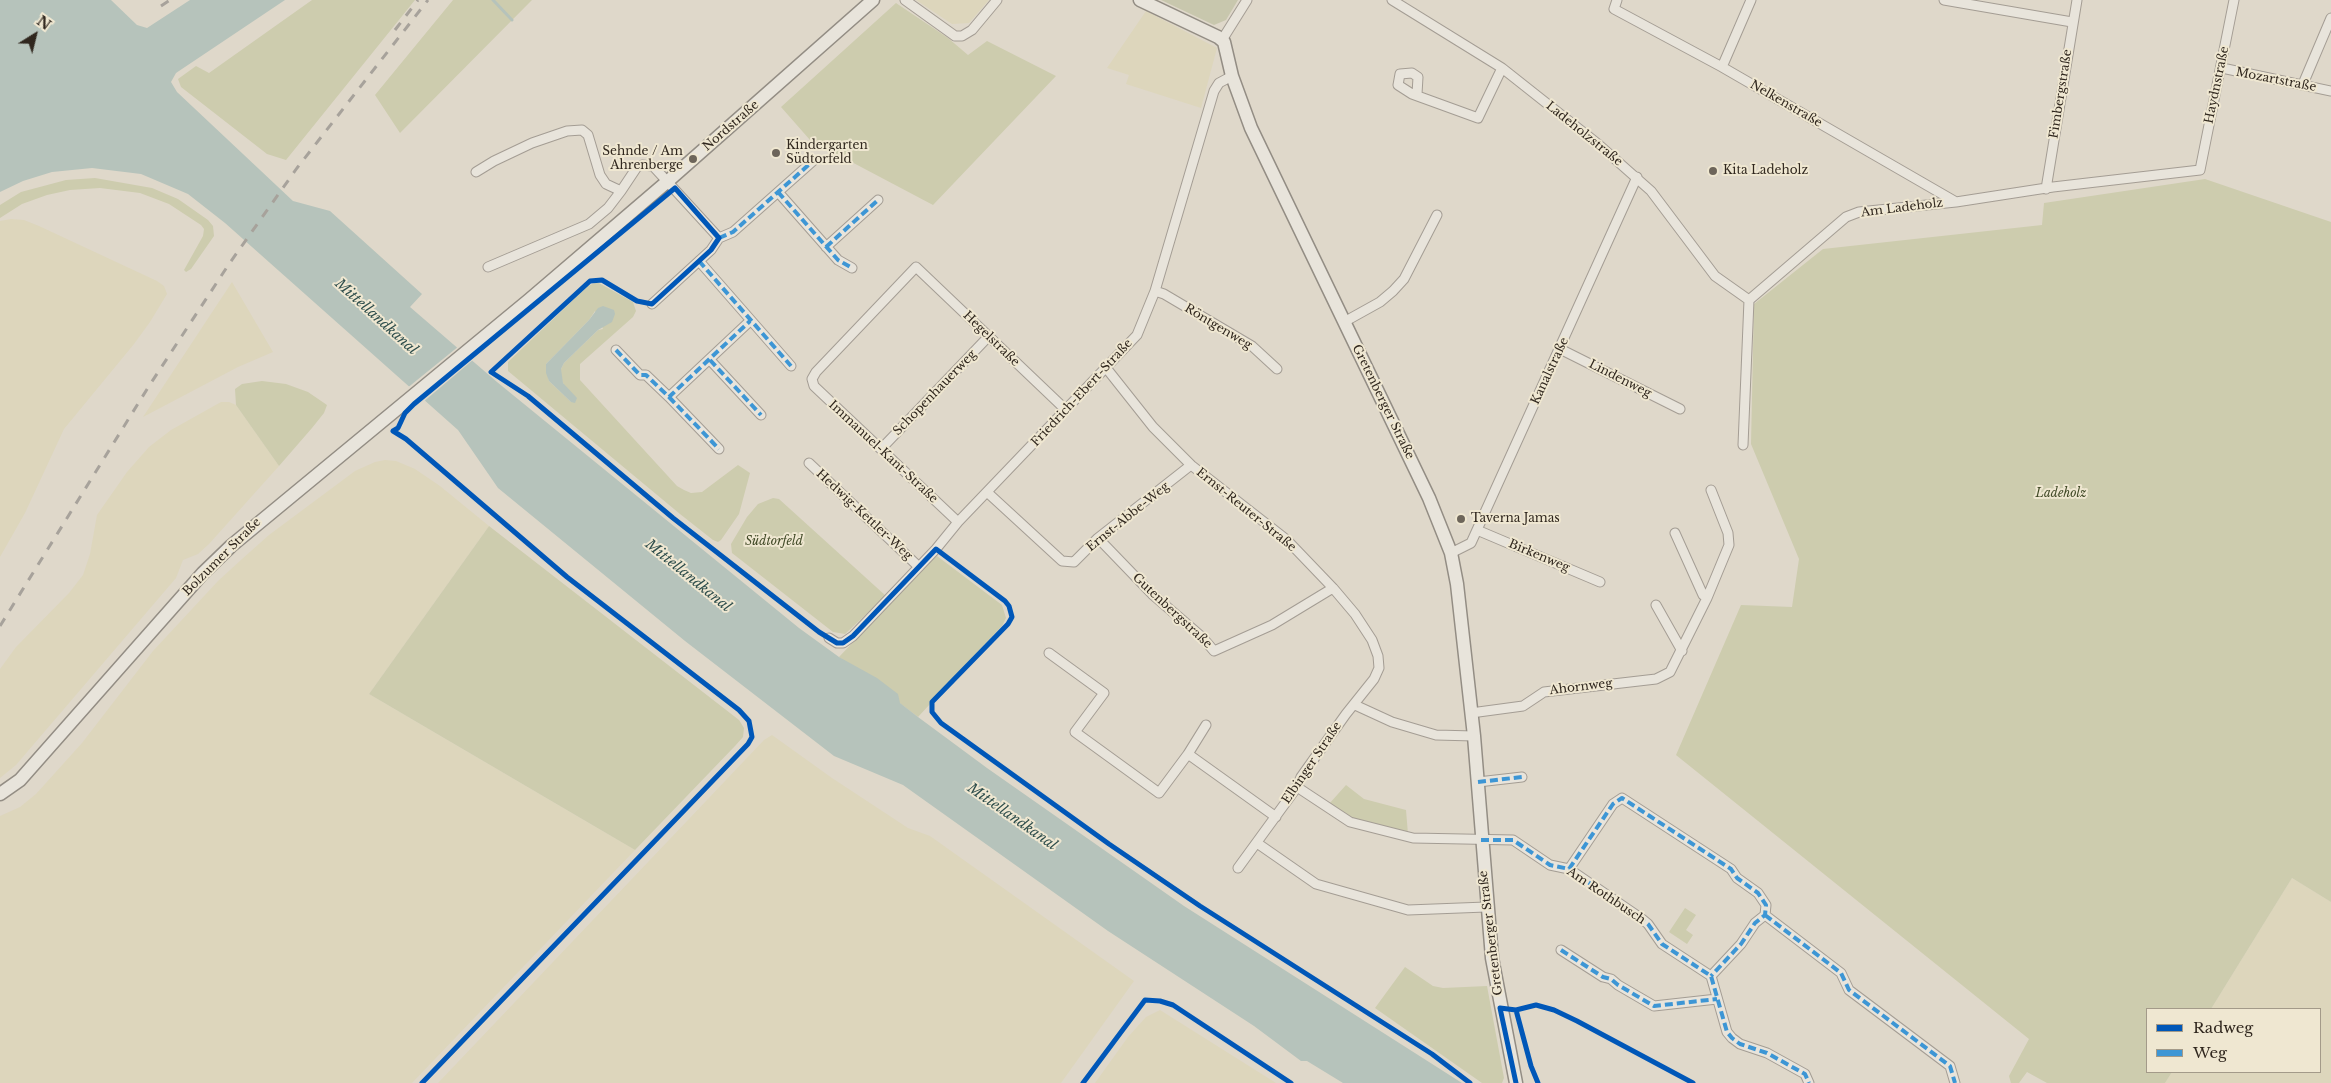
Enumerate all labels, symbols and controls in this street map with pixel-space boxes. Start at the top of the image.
north arrow [10,10,60,60]
text: N [33,12,54,34]
street label: Haydnstraße [2202,45,2232,125]
street label: Fimbergstraße [2047,48,2075,140]
street label: Mozartstraße [2235,65,2317,95]
street label: Nelkenstraße [1747,78,1825,130]
street label: Nordstraße [700,98,762,154]
street label: Ladeholzstraße [1543,99,1625,169]
place label: Kindergarten Südtorfeld [786,139,868,167]
place label: Sehnde / Am Ahrenberge [602,145,683,173]
marker: Kindergarten Südtorfeld [770,147,782,159]
marker: Sehnde / Am Ahrenberge [687,153,699,165]
place label: Kita Ladeholz [1723,164,1808,178]
marker: Kita Ladeholz [1707,165,1719,177]
street label: Am Ladeholz [1860,196,1944,220]
water label: Mittellandkanal [331,275,421,359]
street label: Röntgenweg [1182,301,1254,353]
street label: Hegelstraße [960,308,1022,370]
street label: Kanalstraße [1528,335,1572,407]
street label: Friedrich-Ebert-Straße [1028,336,1136,450]
street label: Gretenberger Straße [1349,342,1417,462]
street label: Schopenhauerweg [891,347,979,439]
street label: Lindenweg [1586,357,1654,401]
street label: Immanuel-Kant-Straße [825,398,941,506]
street label: Ernst-Reuter-Straße [1193,465,1299,555]
street label: Hedwig-Kettler-Weg [813,467,915,563]
street label: Ernst-Abbe-Weg [1084,479,1172,555]
park label: Ladeholz [2035,487,2087,501]
place label: Taverna Jamas [1471,512,1560,526]
marker: Taverna Jamas [1455,513,1467,525]
street label: Bolzumer Straße [180,515,264,599]
park label: Südtorfeld [745,535,803,549]
water label: Mittellandkanal [642,536,734,616]
street label: Birkenweg [1506,537,1572,575]
street label: Gutenbergstraße [1129,571,1215,651]
street label: Ahornweg [1549,676,1613,698]
street label: Elbinger Straße [1279,719,1345,807]
water label: Mittellandkanal [964,780,1060,854]
street label: Am Rothbusch [1564,864,1648,928]
street label: Gretenberger Straße [1476,870,1506,996]
legend [2146,1008,2321,1073]
text: Radweg [2193,1018,2253,1037]
text: Weg [2193,1043,2227,1062]

